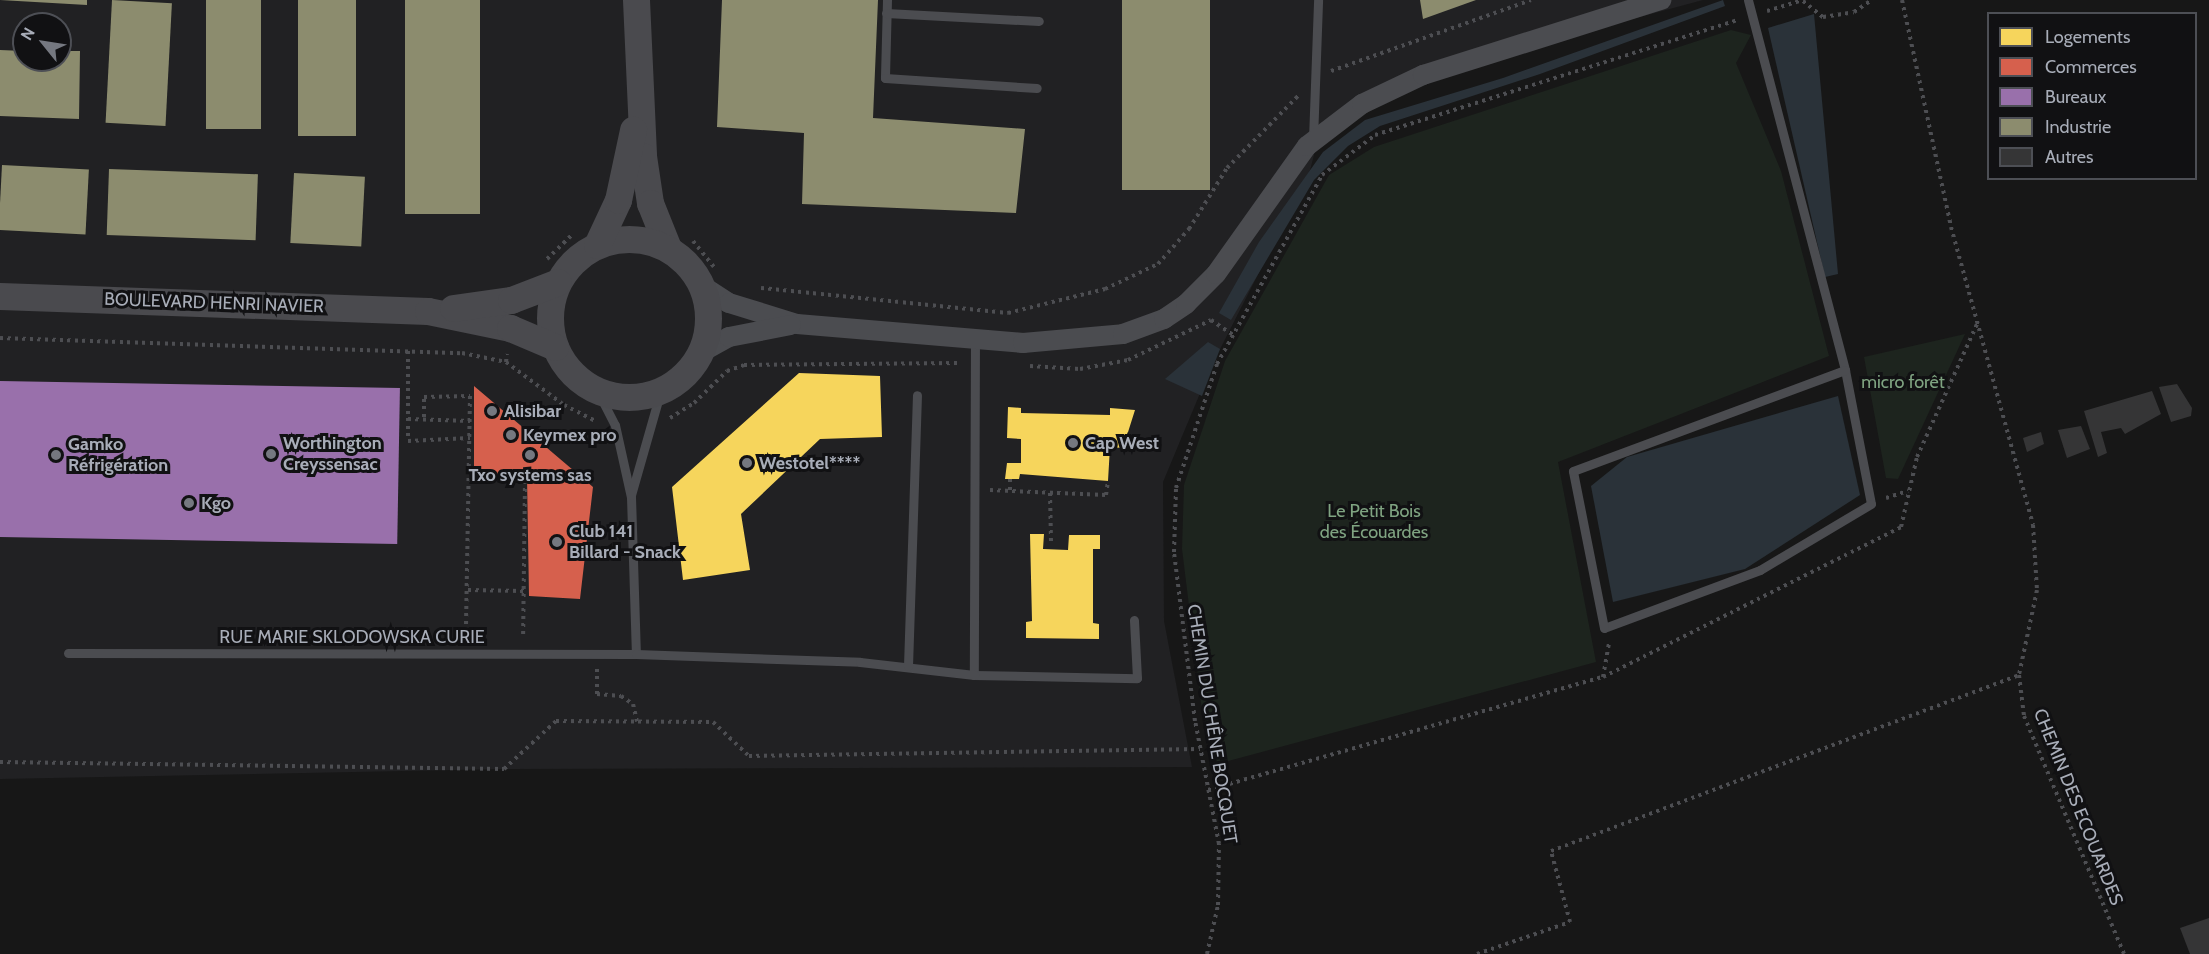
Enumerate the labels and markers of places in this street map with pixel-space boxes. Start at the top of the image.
place label: Alisibar [504,400,561,422]
marker: Alisibar [485,404,499,418]
place label: Keymex pro [523,424,617,446]
marker: Keymex pro [504,428,518,442]
place label: Cap West [1085,432,1159,454]
place label: Worthington Creyssensac [283,433,382,476]
place label: Gamko Réfrigération [68,434,168,476]
marker: Cap West [1066,436,1080,450]
marker: Worthington Creyssensac [264,447,278,461]
marker: Gamko Réfrigération [49,448,63,462]
marker: Txo systems sas [523,448,537,462]
place label: Westotel**** [759,452,860,474]
marker: Westotel**** [740,456,754,470]
place label: Txo systems sas [468,464,592,486]
place label: Kgo [201,492,231,514]
marker: Kgo [182,496,196,510]
place label: Club 141 Billard - Snack [569,521,681,564]
marker: Club 141 Billard - Snack [550,535,564,549]

